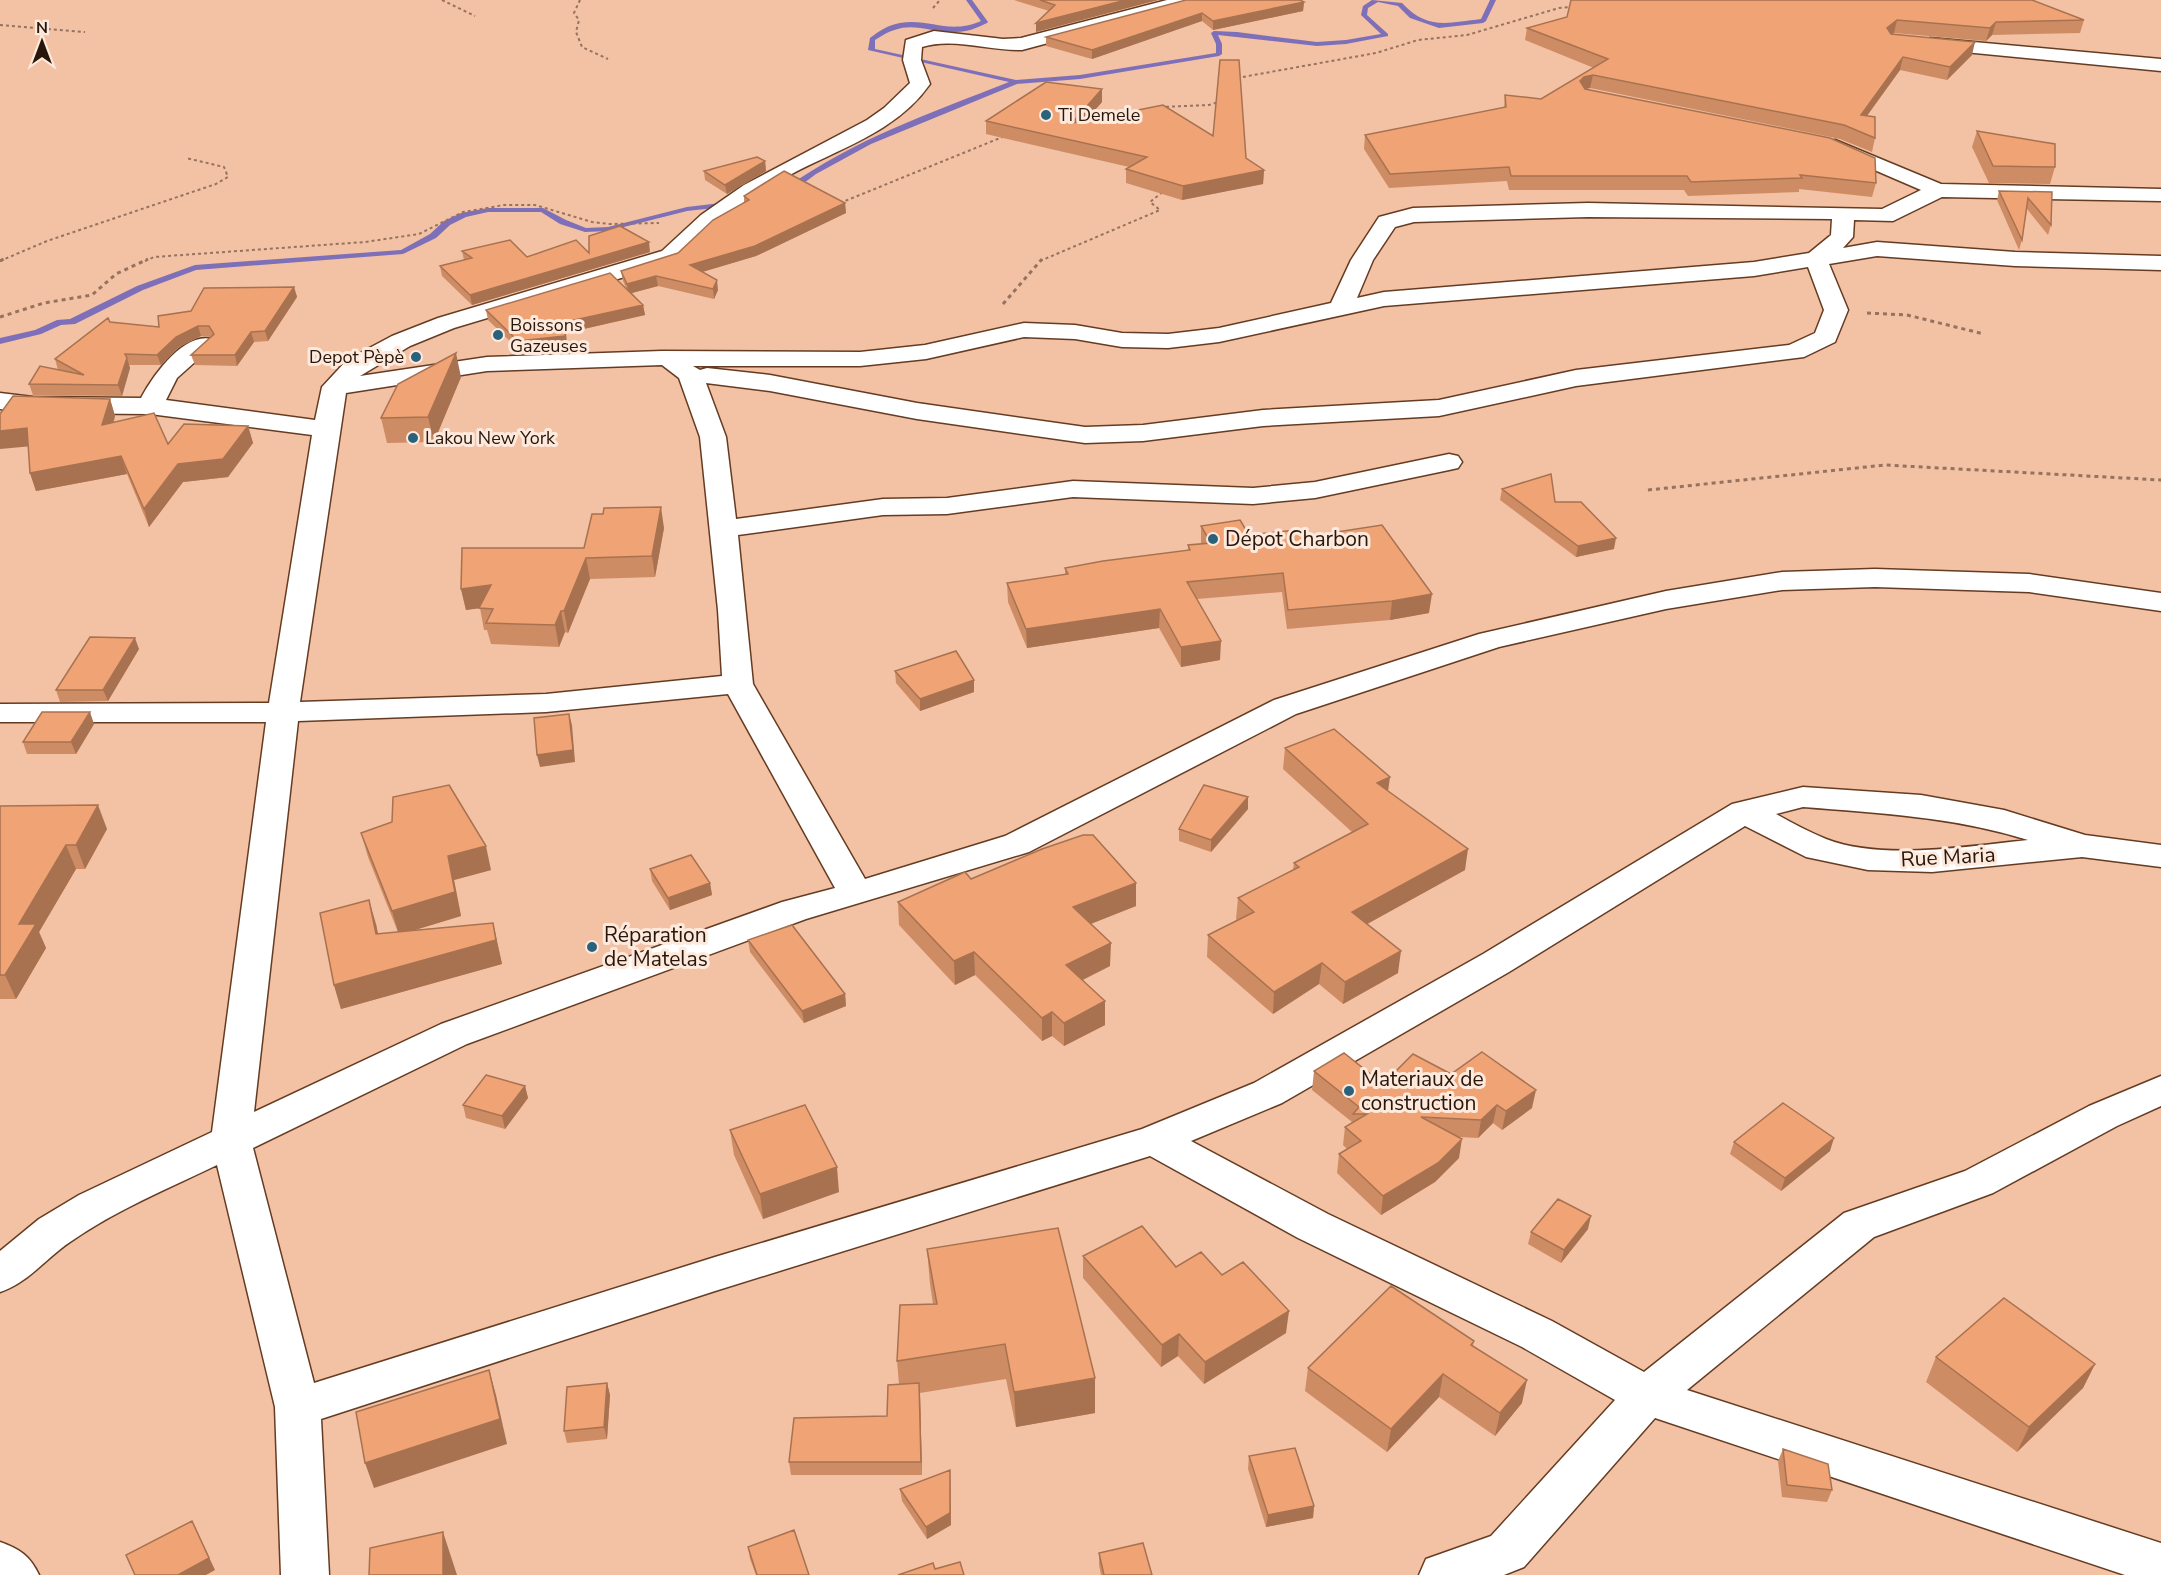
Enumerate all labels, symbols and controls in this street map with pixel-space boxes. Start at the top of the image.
north arrow [12,12,72,72]
text: N [36,17,48,39]
place label: Ti Demele [1058,103,1140,127]
marker: Ti Demele [1039,108,1053,122]
place label: Boissons Gazeuses [510,313,587,358]
marker: Boissons Gazeuses [491,328,505,342]
place label: Depot Pèpè [309,345,404,369]
marker: Depot Pèpè [409,350,423,364]
place label: Lakou New York [425,426,556,450]
marker: Lakou New York [406,431,420,445]
place label: Dépot Charbon [1225,525,1369,553]
marker: Dépot Charbon [1206,532,1220,546]
street label: Rue Maria [1900,841,1996,873]
place label: Réparation de Matelas [604,921,708,973]
marker: Réparation de Matelas [585,940,599,954]
place label: Materiaux de construction [1361,1065,1484,1117]
marker: Materiaux de construction [1342,1084,1356,1098]

